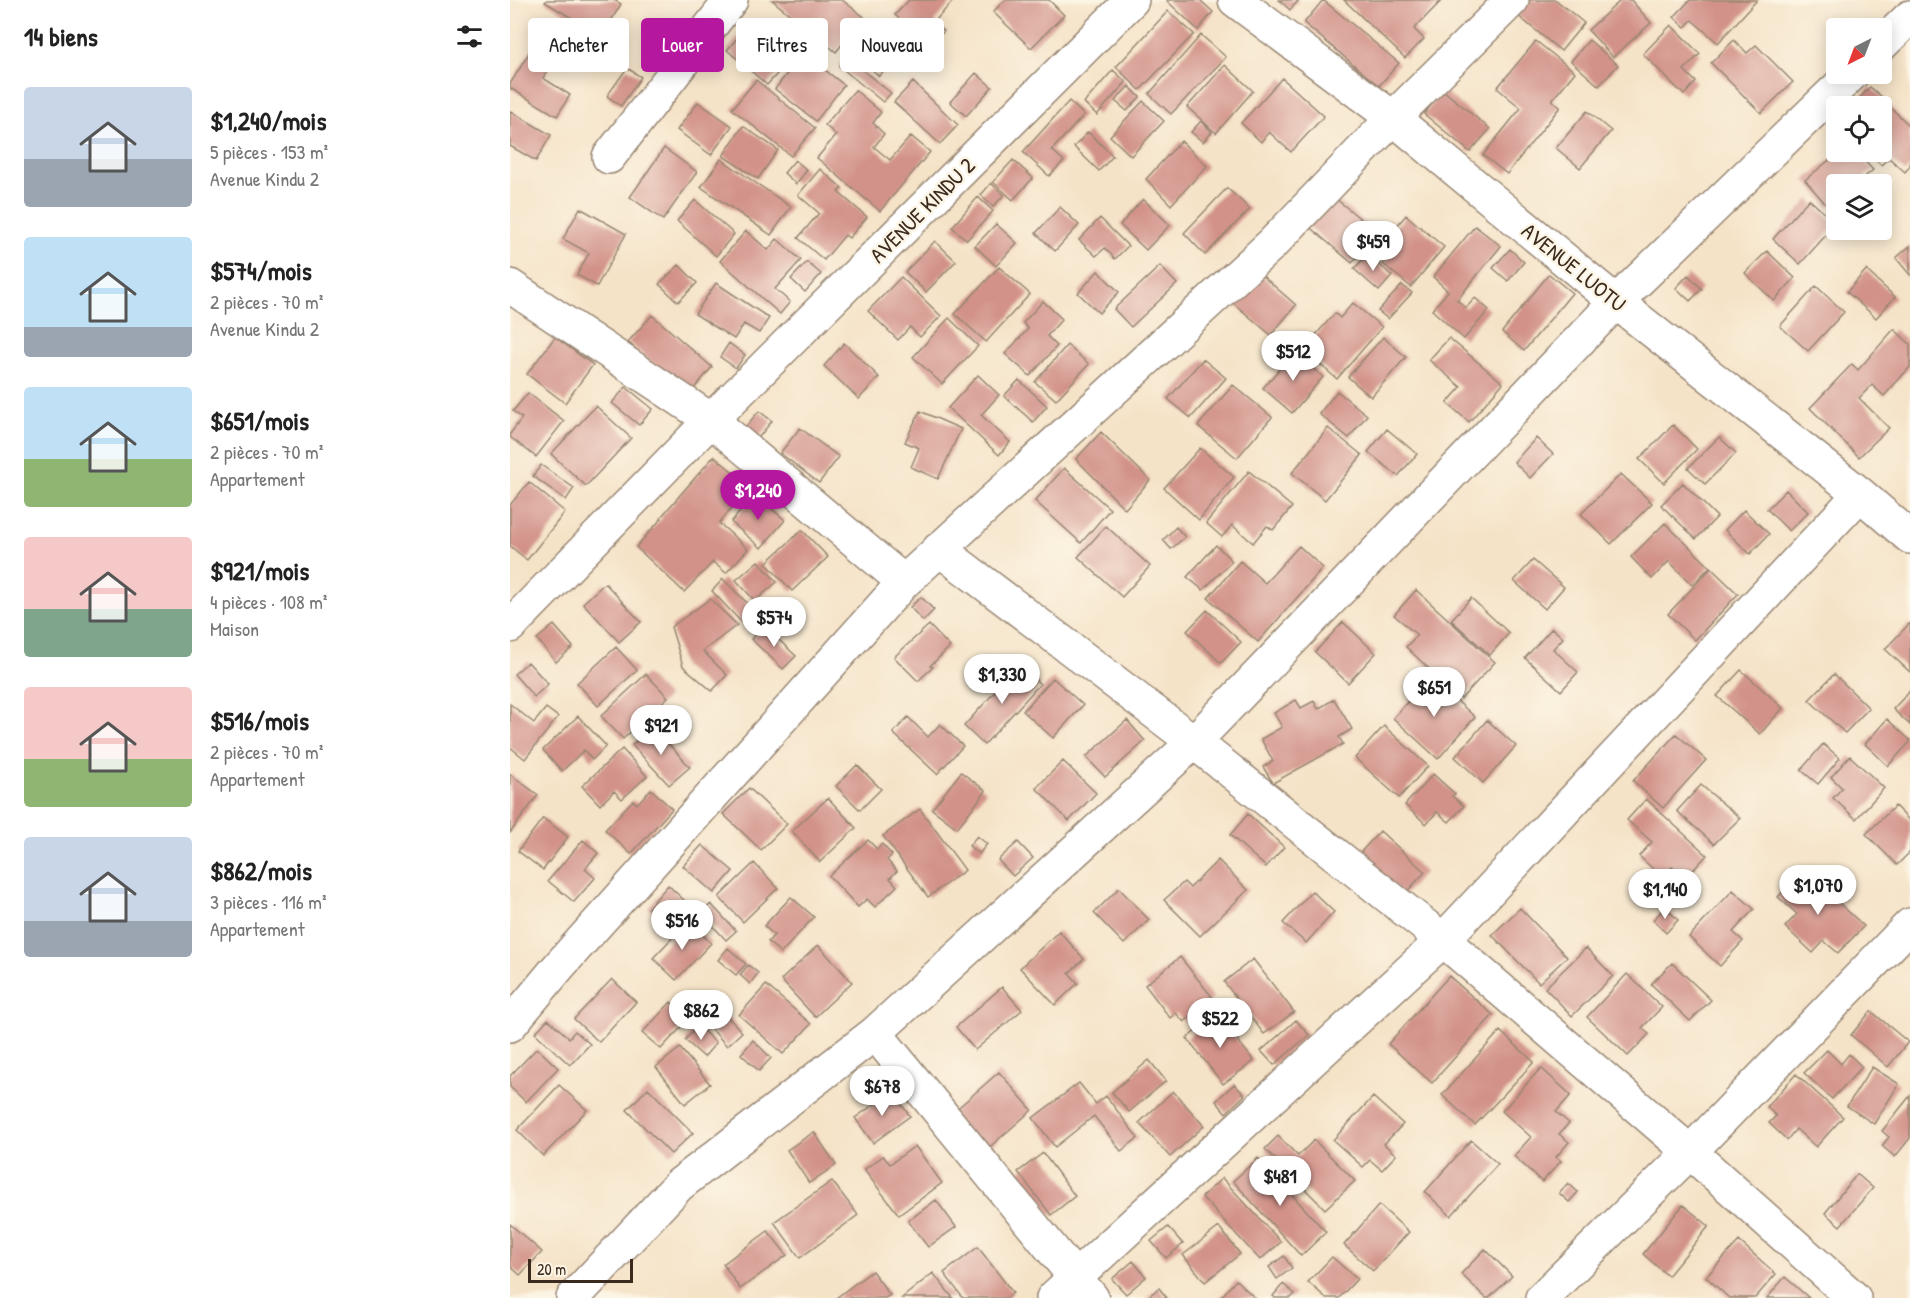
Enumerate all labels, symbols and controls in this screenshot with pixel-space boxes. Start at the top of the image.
chip: Acheter [528,18,629,72]
chip: Louer [641,18,724,72]
chip: Filtres [736,18,828,72]
chip: Nouveau [840,18,944,72]
north arrow [1826,18,1892,84]
map controls [1826,18,1892,240]
text: 14 biens [24,19,98,54]
icon: filters [453,20,486,53]
button: locate [1826,96,1892,162]
text: $1,240/mois [210,103,326,138]
icon: home [72,111,144,183]
text: 5 pièces · 153 m² [210,138,328,165]
street label: AVENUE KINDU 2 [863,150,982,269]
text: Avenue Kindu 2 [210,165,319,192]
button: layers [1826,174,1892,240]
street label: AVENUE LUOTU [1515,216,1633,318]
pin: $459 [1337,221,1409,272]
text: $459 [1356,227,1390,254]
text: $574/mois [210,253,312,288]
icon: home [72,261,144,333]
text: 2 pièces · 70 m² [210,288,323,315]
text: Avenue Kindu 2 [210,315,319,342]
pin: $512 [1257,331,1329,382]
text: $512 [1275,337,1311,364]
text: $651/mois [210,403,309,438]
icon: home [72,411,144,483]
text: 2 pièces · 70 m² [210,438,323,465]
text: Appartement [210,465,305,492]
pin: $1,240 [709,470,807,521]
text: $1,240 [734,476,782,503]
text: $921/mois [210,553,309,588]
icon: home [72,561,144,633]
text: 4 pièces · 108 m² [210,588,327,615]
pin: $574 [738,597,810,648]
text: $574 [756,603,792,630]
text: Maison [210,615,259,642]
pin: $1,330 [953,654,1051,705]
text: $1,330 [978,660,1026,687]
pin: $651 [1398,667,1470,718]
text: $651 [1417,673,1451,700]
text: $516/mois [210,703,309,738]
pin: $921 [625,705,697,756]
icon: home [72,711,144,783]
text: $921 [644,711,678,738]
text: 2 pièces · 70 m² [210,738,323,765]
text: Appartement [210,765,305,792]
text: $862/mois [210,853,312,888]
icon: home [72,861,144,933]
pin: $1,070 [1769,865,1867,916]
pin: $1,140 [1616,869,1714,920]
text: $1,070 [1793,871,1843,898]
text: $1,140 [1642,875,1688,902]
text: 3 pièces · 116 m² [210,888,326,915]
pin: $516 [646,900,718,951]
text: $516 [665,906,699,933]
text: Appartement [210,915,305,942]
pin: $862 [665,990,737,1041]
text: $862 [683,996,719,1023]
pin: $522 [1184,998,1256,1049]
text: $522 [1201,1004,1239,1031]
pin: $678 [846,1066,918,1117]
text: $678 [864,1072,900,1099]
pin: $481 [1244,1156,1316,1207]
text: $481 [1263,1162,1297,1189]
scale bar [528,1256,633,1284]
text: 20 m [537,1258,566,1280]

